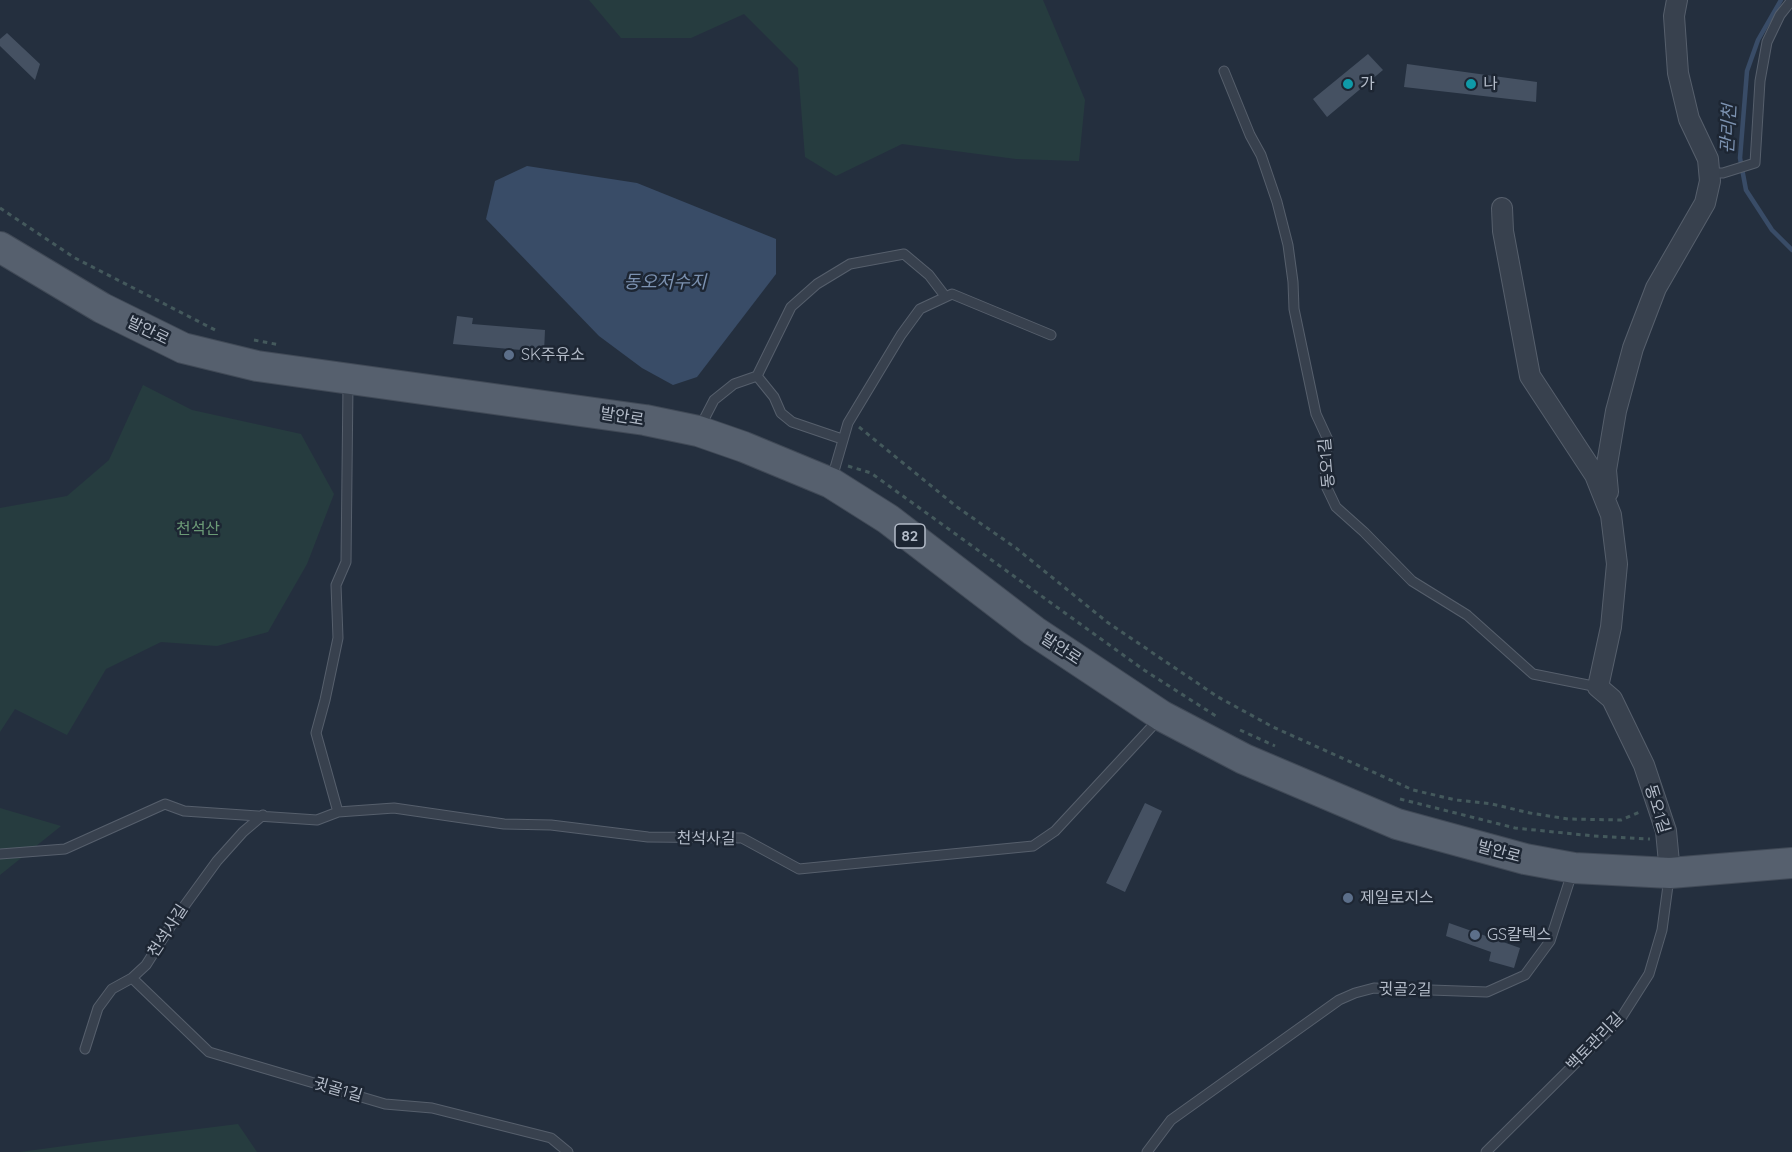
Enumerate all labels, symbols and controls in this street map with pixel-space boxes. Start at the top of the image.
place label: 가 [1360,74,1375,94]
place label: 나 [1483,74,1498,94]
marker: 가 [1341,77,1355,91]
marker: 나 [1464,77,1478,91]
water label: 관리천 [1717,104,1741,154]
water label: 동오저수지 [624,272,706,294]
street label: 발안로 [124,313,172,349]
place label: SK주유소 [521,345,585,365]
marker: SK주유소 [502,348,516,362]
street label: 발안로 [599,404,645,430]
street label: 동오1길 [1315,437,1339,489]
park label: 천석산 [176,519,220,539]
road number: 82 [895,524,925,548]
street label: 발안로 [1037,629,1085,669]
street label: 동오1길 [1640,782,1674,836]
street label: 천석사길 [676,829,736,849]
street label: 발안로 [1475,837,1523,867]
place label: 제일로지스 [1360,888,1434,908]
marker: 제일로지스 [1341,891,1355,905]
street label: 천석사길 [144,901,192,961]
place label: GS칼텍스 [1487,925,1551,945]
marker: GS칼텍스 [1468,928,1482,942]
street label: 귓골2길 [1378,980,1432,1000]
street label: 백토관리길 [1563,1009,1627,1075]
street label: 귓골1길 [311,1074,365,1106]

